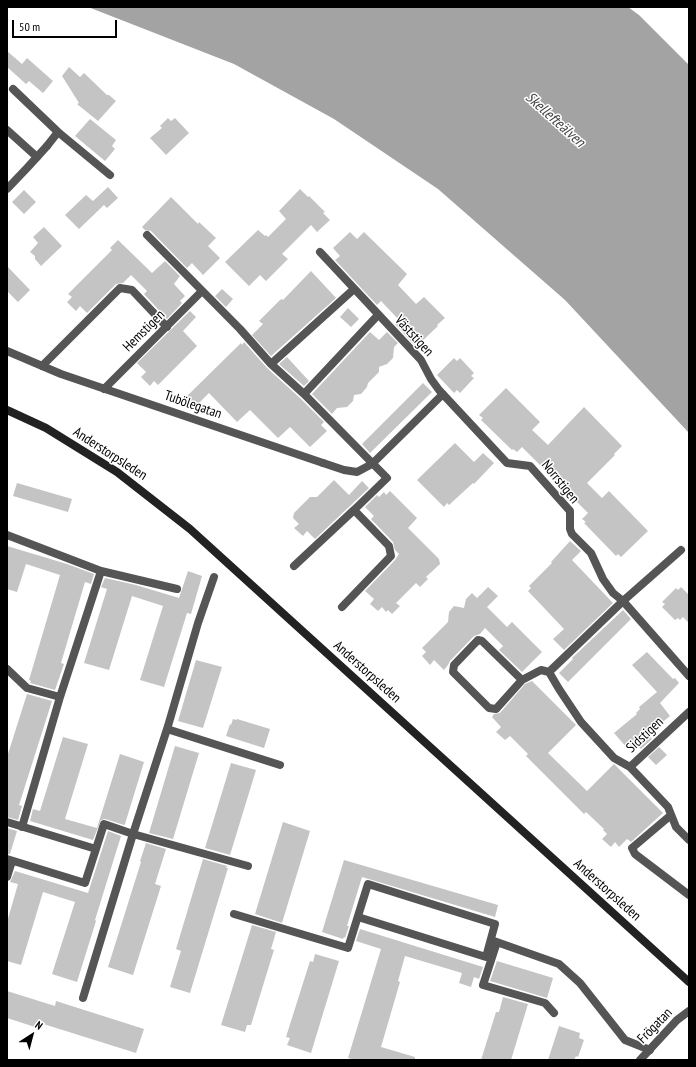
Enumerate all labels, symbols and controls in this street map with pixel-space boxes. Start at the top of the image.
scale bar [14,12,119,38]
text: 50 m [19,19,40,34]
water label: Skellefteälven [522,89,588,151]
street label: Hemstigen [120,307,168,355]
street label: Väststigen [391,312,437,360]
street label: Tubölegatan [162,387,224,423]
street label: Anderstorpsleden [70,424,150,484]
street label: Norrstigen [537,457,583,507]
street label: Anderstorpsleden [330,637,404,707]
street label: Sidstigen [623,714,667,756]
street label: Anderstorpsleden [570,855,644,925]
street label: Frögatan [634,1005,676,1047]
north arrow [12,1015,52,1055]
text: N [33,1018,46,1033]

